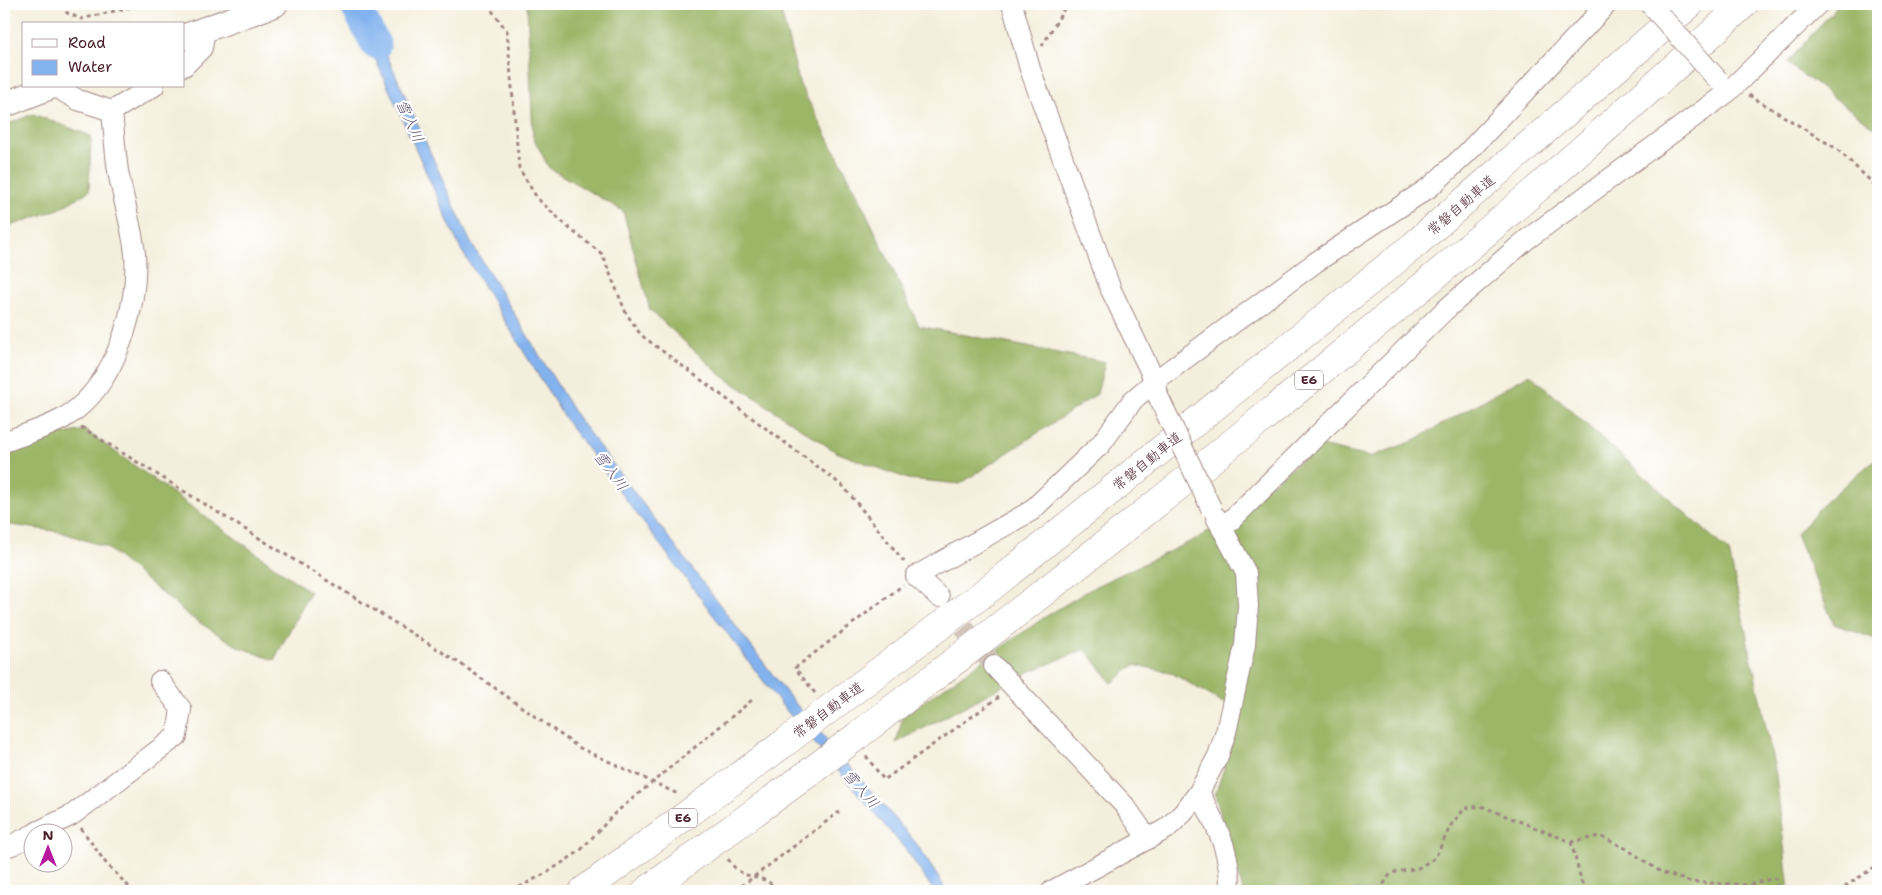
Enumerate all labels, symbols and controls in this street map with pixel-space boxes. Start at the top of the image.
legend [22,22,185,88]
text: Road [68,33,106,53]
text: Water [68,57,112,77]
water label: 雪入川 [392,96,428,146]
street label: 常磐自動車道 [1423,171,1499,239]
road number: E6 [1295,370,1323,390]
street label: 常磐自動車道 [1109,428,1185,494]
water label: 雪入川 [589,447,633,495]
street label: 常磐自動車道 [789,678,867,742]
water label: 雪入川 [839,765,883,813]
road number: E6 [669,808,697,828]
north arrow [22,822,72,872]
text: N [42,826,54,844]

